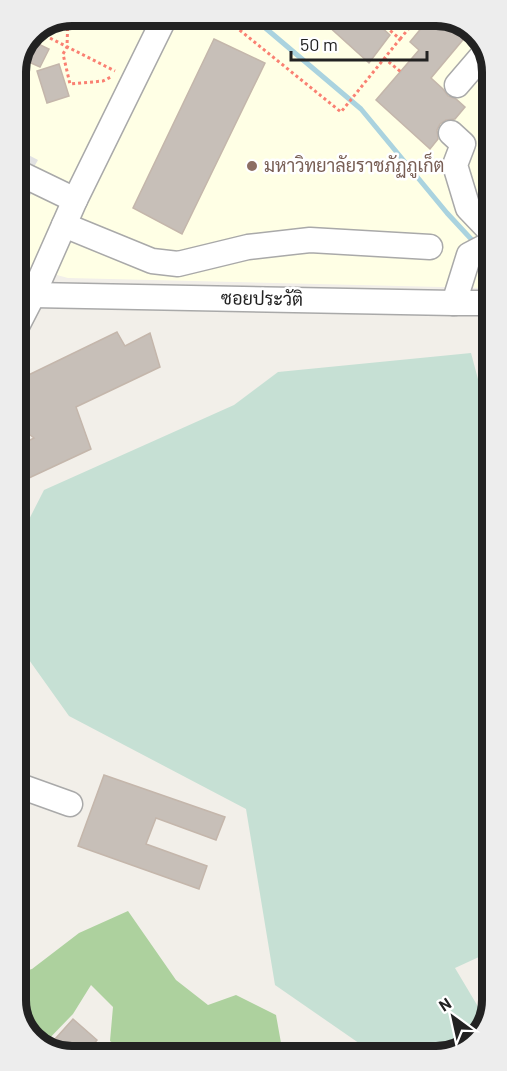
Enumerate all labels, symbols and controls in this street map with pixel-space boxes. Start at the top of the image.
scale bar [291,24,428,62]
text: 50 m [300,33,338,55]
place label: มหาวิทยาลัยราชภัฏภูเก็ต [264,152,444,179]
marker: มหาวิทยาลัยราชภัฏภูเก็ต [245,159,259,173]
street label: ซอยประวัติ [221,286,303,310]
north arrow [423,987,483,1047]
text: N [435,993,454,1015]

